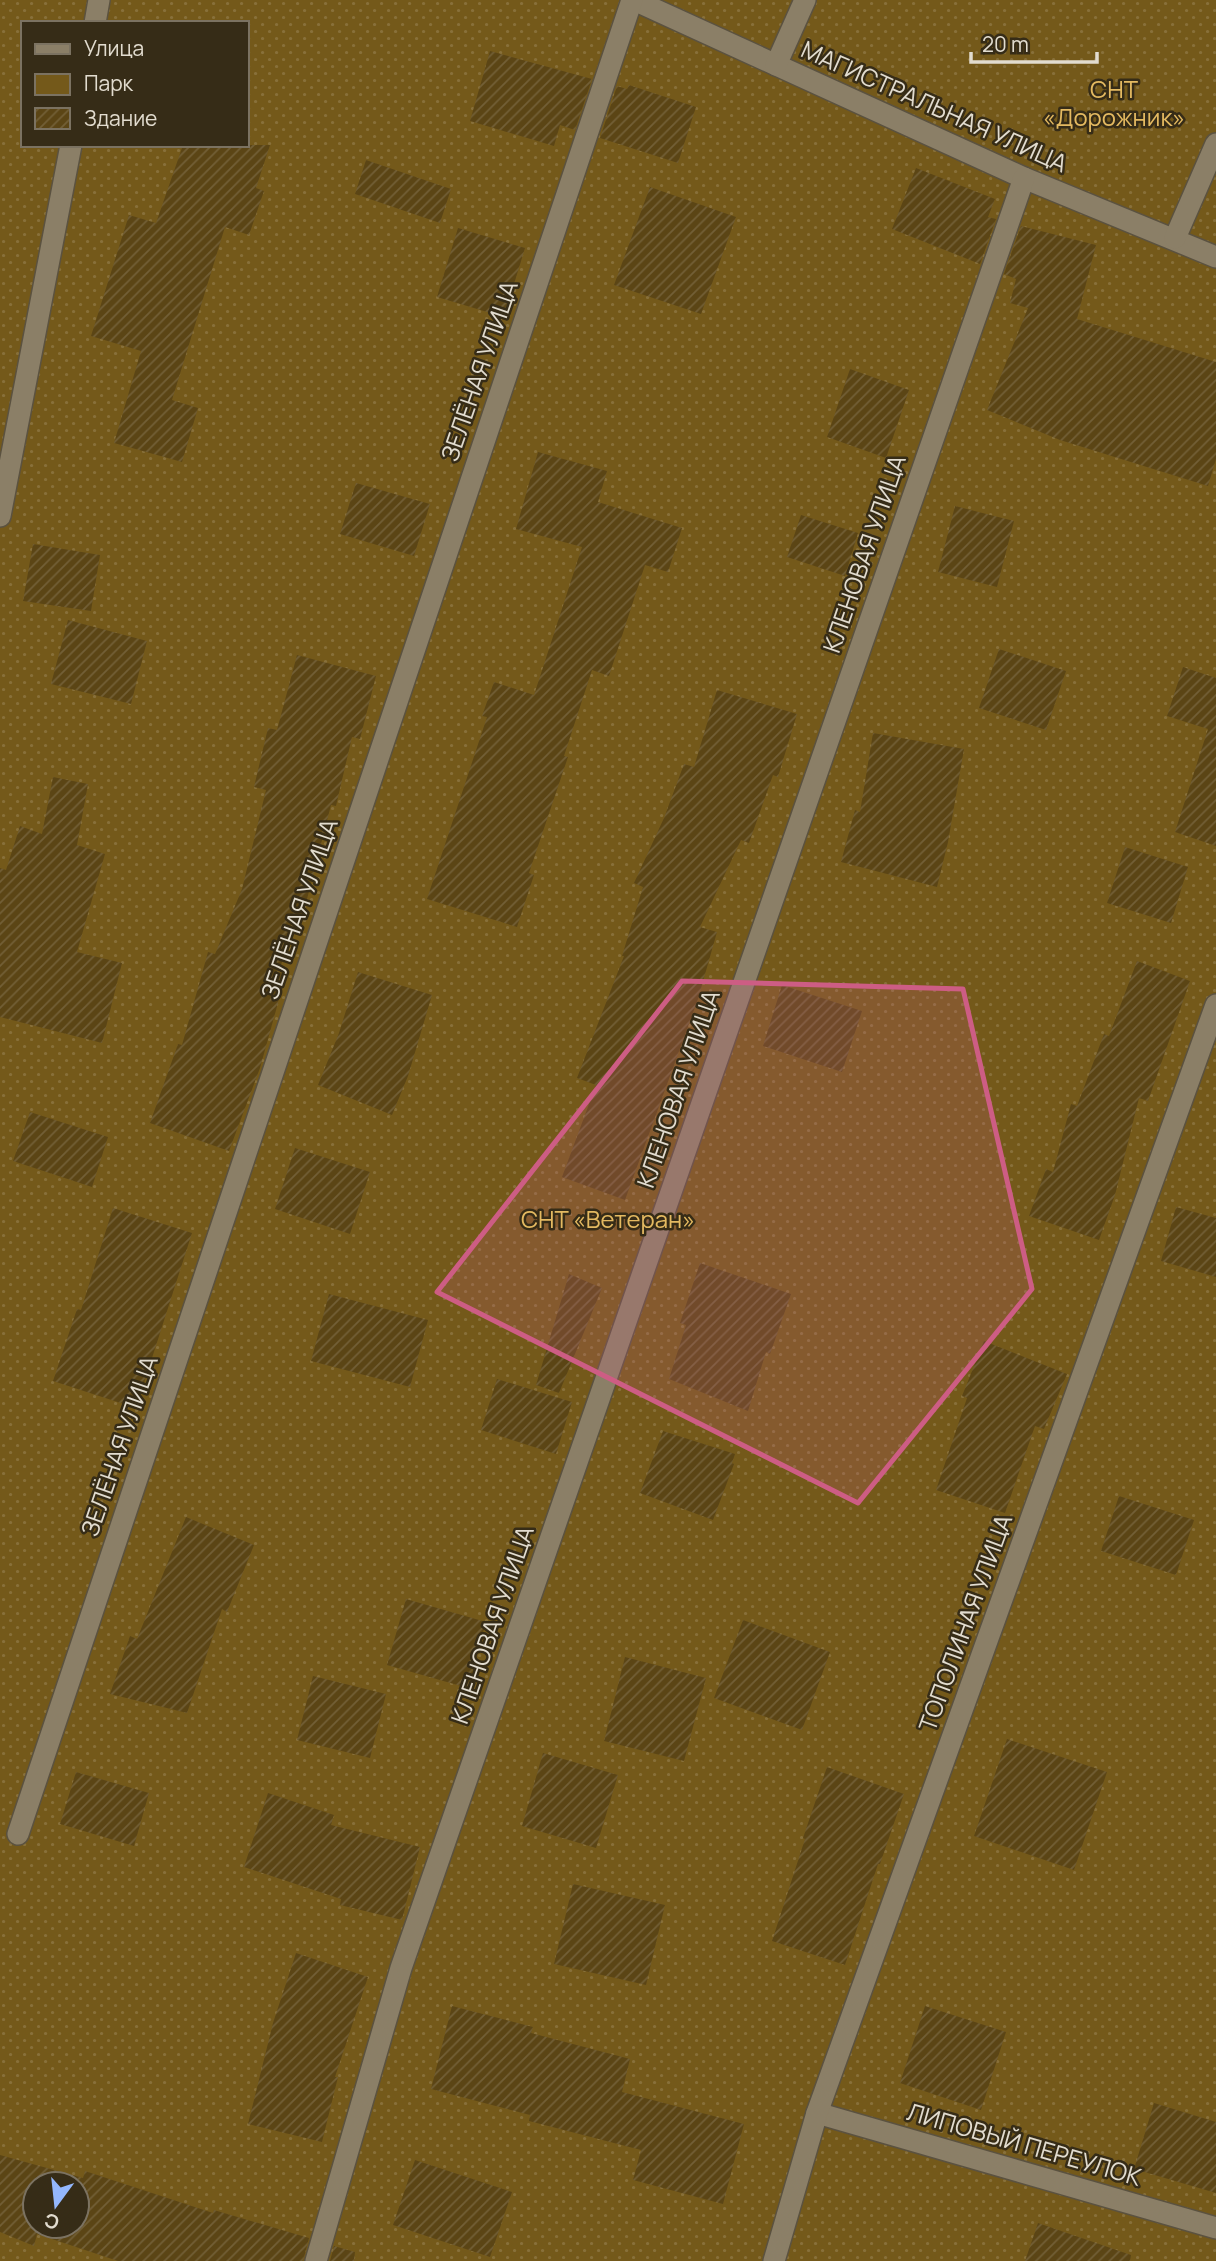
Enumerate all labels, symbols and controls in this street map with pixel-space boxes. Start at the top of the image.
legend [21,21,248,147]
scale bar [971,21,1097,65]
text: 20 m [982,30,1029,58]
street label: МАГИСТРАЛЬНАЯ УЛИЦА [796,32,1073,179]
text: Улица [84,34,144,62]
text: Парк [84,69,134,97]
park label: СНТ «Дорожник» [1043,72,1185,133]
text: Здание [84,104,157,132]
street label: ЗЕЛЁНАЯ УЛИЦА [432,276,525,465]
street label: КЛЕНОВАЯ УЛИЦА [814,450,913,657]
street label: ЗЕЛЁНАЯ УЛИЦА [252,814,345,1003]
street label: КЛЕНОВАЯ УЛИЦА [628,985,727,1192]
park label: СНТ «Ветеран» [521,1202,695,1235]
street label: ЗЕЛЁНАЯ УЛИЦА [72,1351,165,1540]
street label: ТОПОЛИНАЯ УЛИЦА [910,1509,1019,1736]
street label: КЛЕНОВАЯ УЛИЦА [442,1521,541,1728]
street label: ЛИПОВЫЙ ПЕРЕУЛОК [903,2094,1146,2193]
north arrow [21,2170,91,2240]
text: С [41,2207,62,2236]

